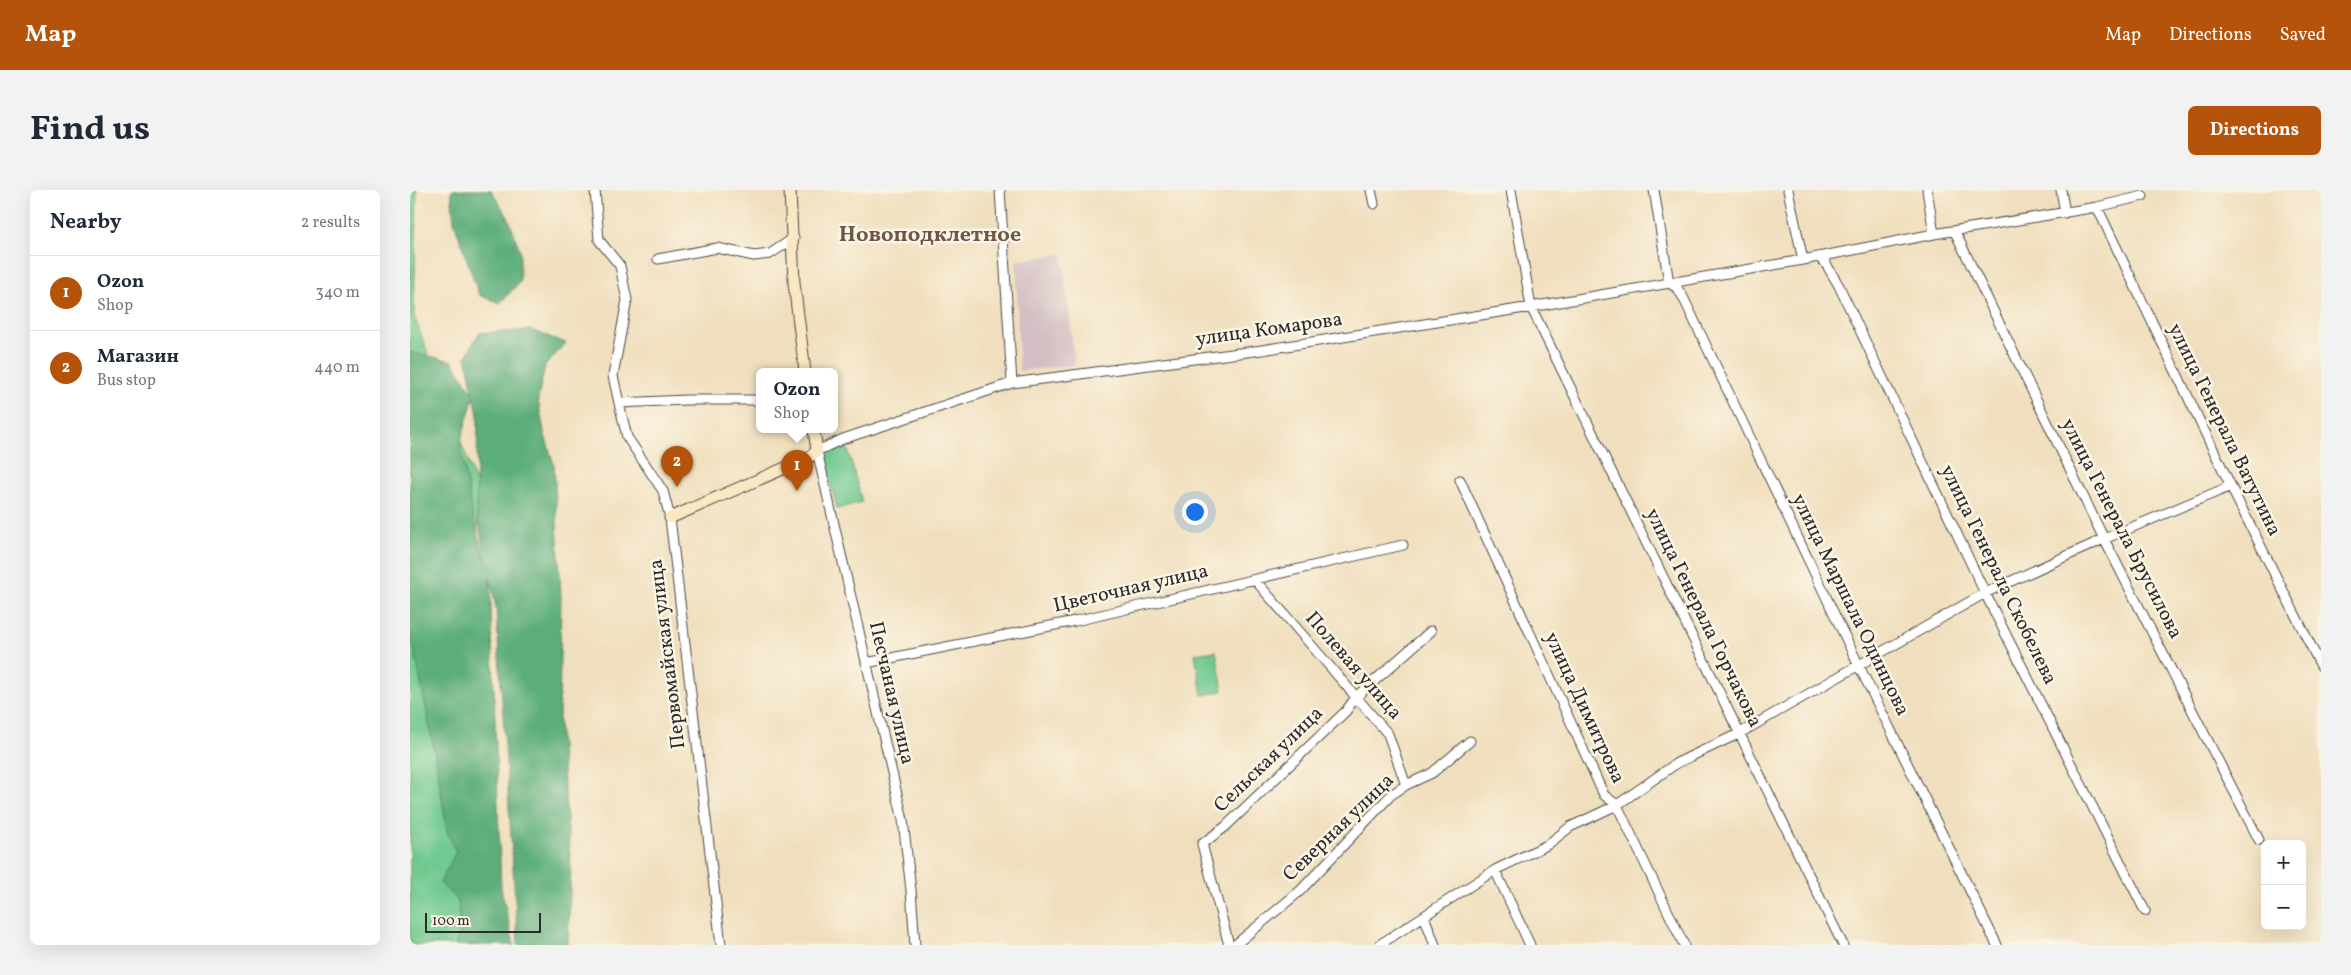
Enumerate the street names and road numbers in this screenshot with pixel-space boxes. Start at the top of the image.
street label: улица Комарова [1194,306,1344,354]
street label: улица Генерала Ватутина [2160,319,2288,541]
street label: улица Генерала Брусилова [2053,414,2189,644]
street label: улица Генерала Скобелева [1932,460,2064,690]
street label: улица Маршала Одинцова [1784,489,1916,721]
street label: улица Генерала Горчакова [1638,504,1768,732]
street label: Первомайская улица [642,557,694,751]
street label: Цветочная улица [1051,558,1211,620]
street label: Полевая улица [1298,606,1408,726]
street label: Песчаная улица [861,619,921,767]
street label: улица Димитрова [1537,628,1631,788]
street label: Сельская улица [1208,701,1330,819]
street label: Северная улица [1277,767,1401,889]

